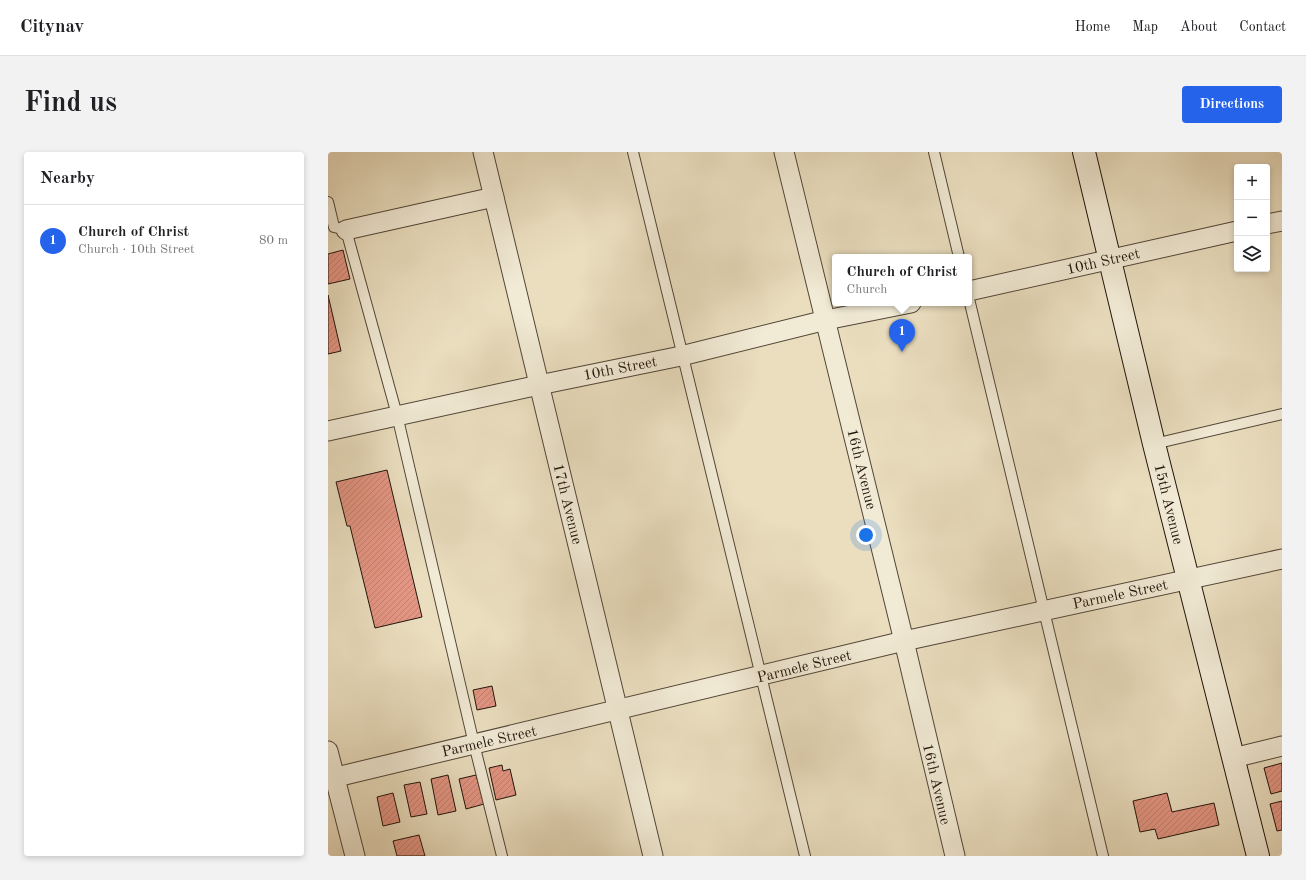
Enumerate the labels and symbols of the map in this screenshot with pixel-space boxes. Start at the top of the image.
street label: 10th Street [1065,247,1141,278]
pin: 1 [889,319,915,352]
street label: 10th Street [582,355,658,384]
street label: 16th Avenue [843,427,878,511]
street label: 17th Avenue [549,462,584,546]
street label: 15th Avenue [1150,462,1185,546]
your location [856,525,876,545]
street label: Parmele Street [1071,578,1169,613]
street label: Parmele Street [756,648,853,686]
street label: Parmele Street [440,724,538,761]
street label: 16th Avenue [919,742,952,826]

